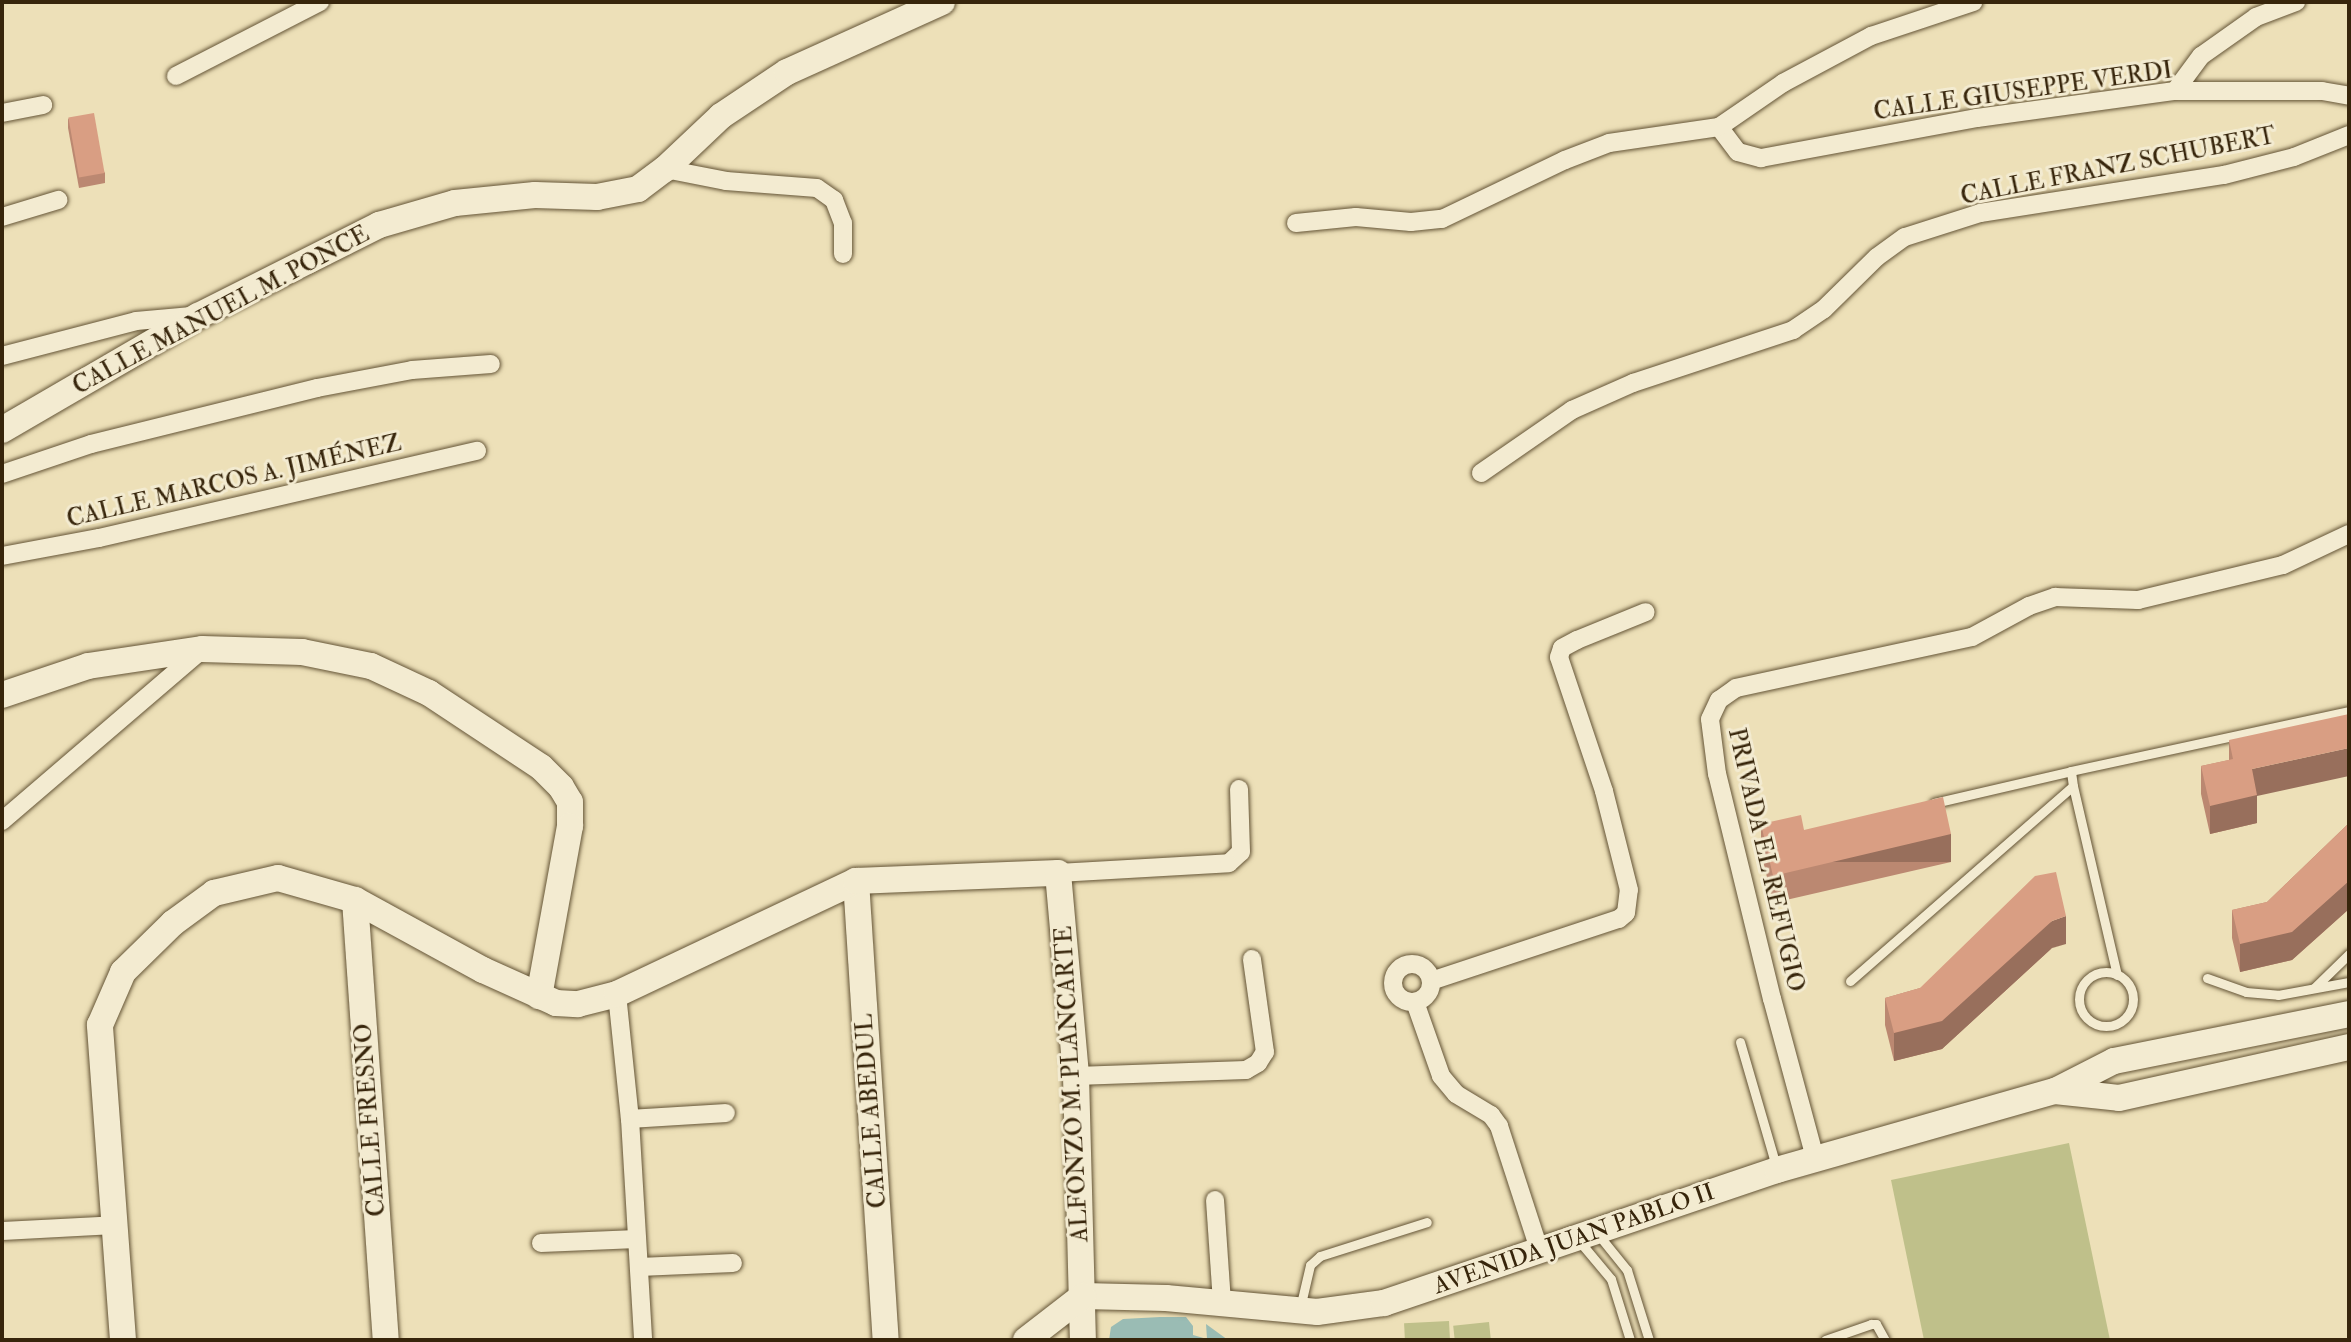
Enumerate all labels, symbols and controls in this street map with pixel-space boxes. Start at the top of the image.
street label: CALLE GIUSEPPE VERDI [1872,56,2174,126]
street label: CALLE FRANZ SCHUBERT [1958,121,2278,211]
street label: CALLE MANUEL M. PONCE [68,219,374,401]
street label: CALLE MARCOS A. JIMÉNEZ [64,428,404,534]
street label: PRIVADA EL REFUGIO [1722,725,1810,995]
street label: ALFONZO M. PLANCARTE [1049,925,1095,1243]
street label: CALLE ABEDUL [850,1013,892,1209]
street label: CALLE FRESNO [349,1022,391,1218]
street label: AVENIDA JUAN PABLO II [1430,1177,1718,1301]

